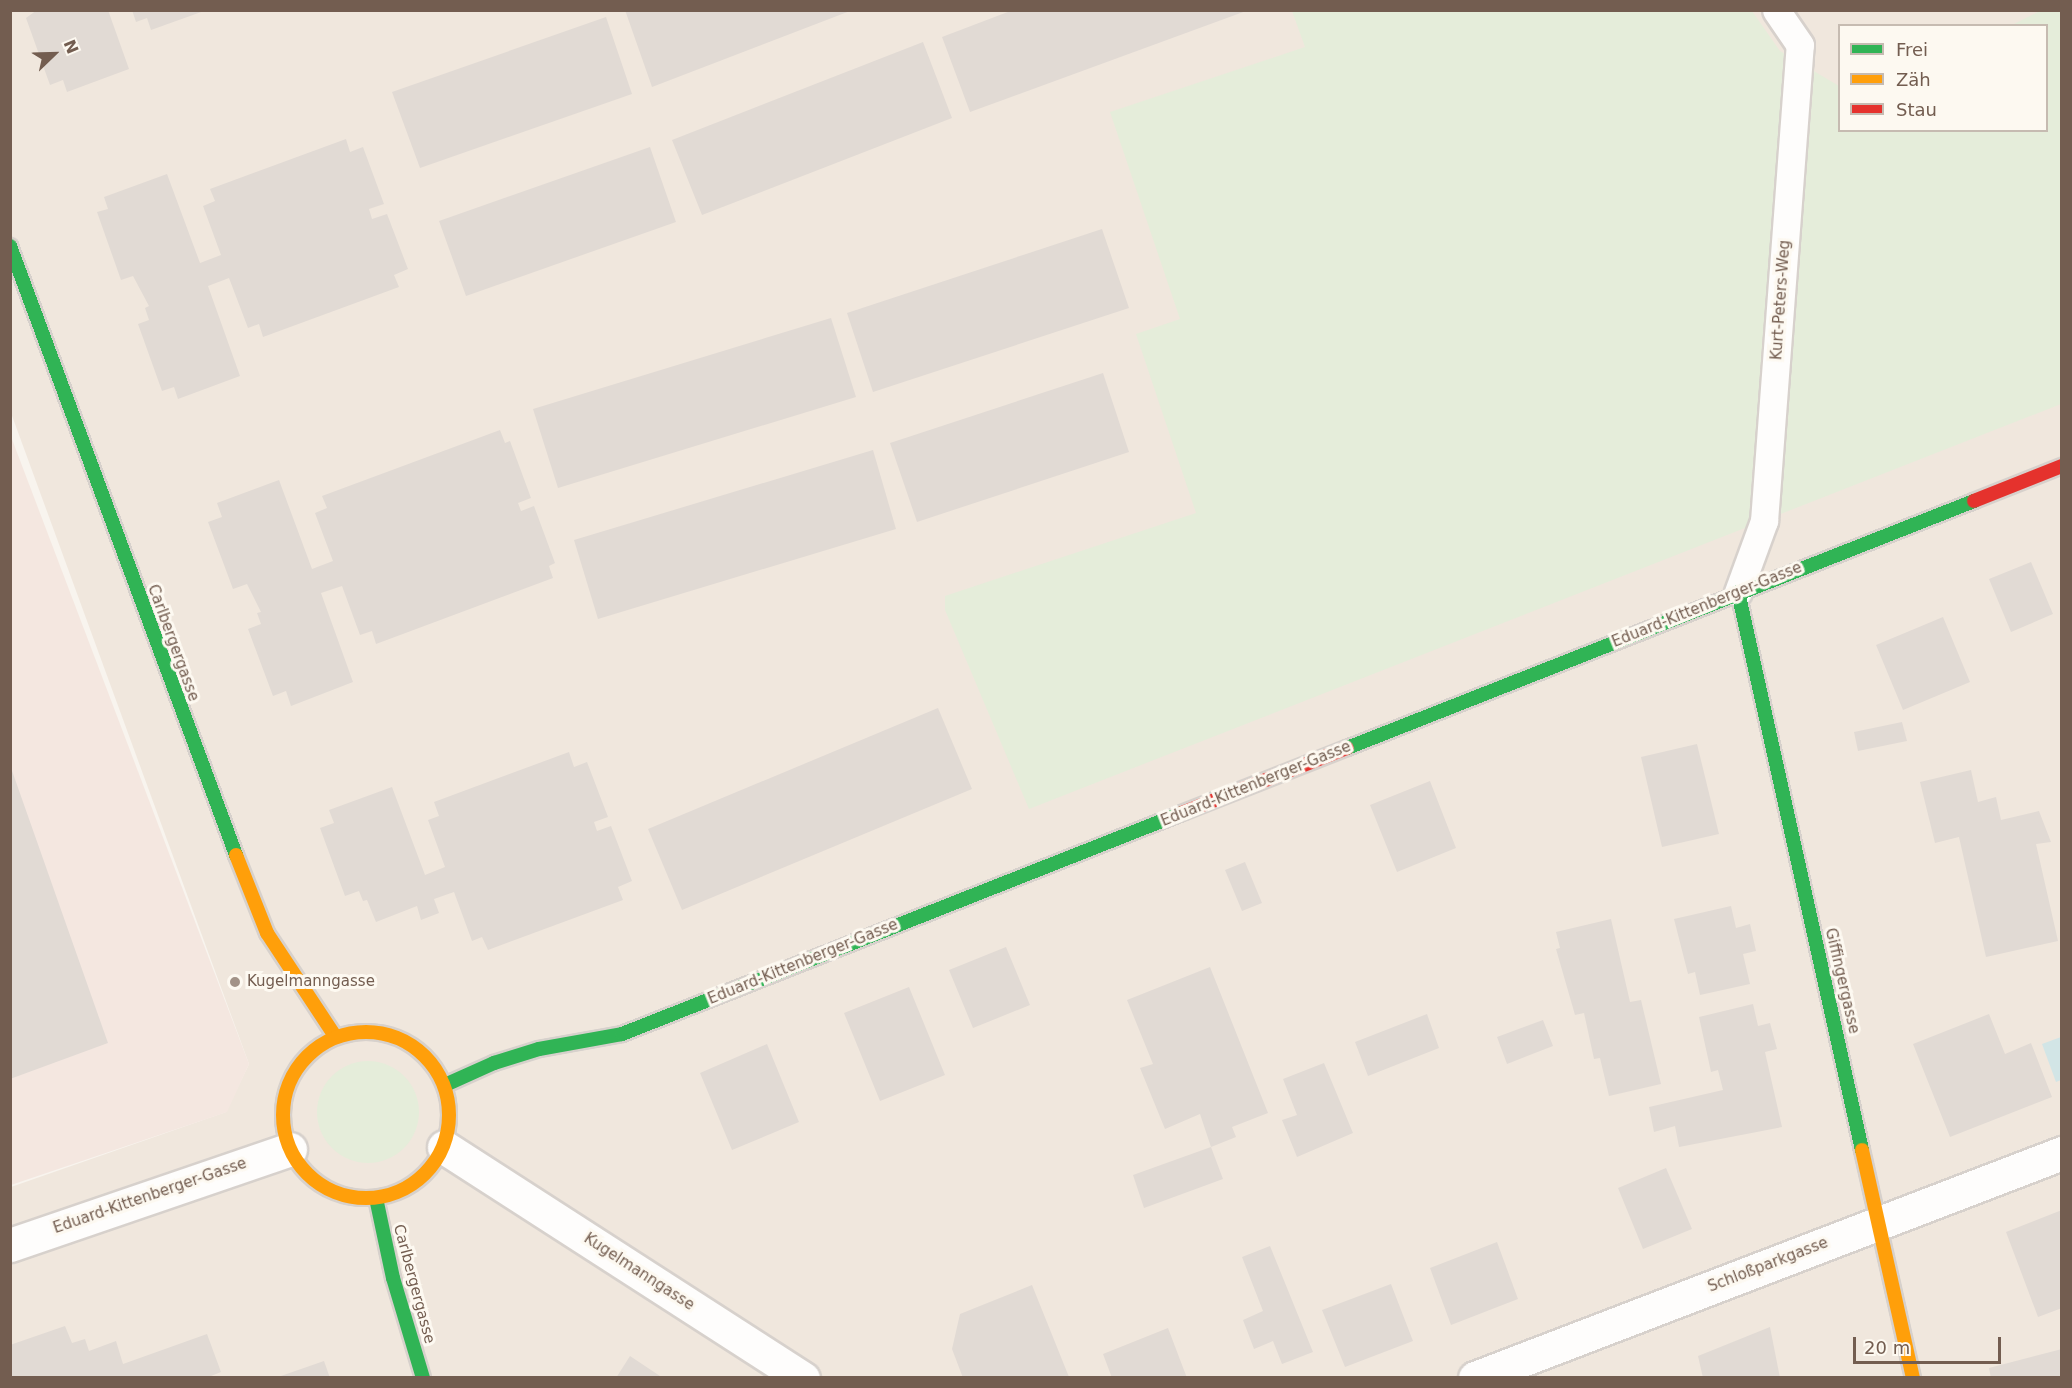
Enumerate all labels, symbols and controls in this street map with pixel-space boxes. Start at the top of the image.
north arrow [24,24,84,84]
legend [1838,24,2048,132]
text: N [60,37,82,57]
text: Frei [1896,39,1928,60]
text: Zäh [1896,69,1931,90]
text: Stau [1896,99,1937,120]
street label: Kurt-Peters-Weg [1768,239,1794,361]
street label: Eduard-Kittenberger-Gasse [1609,559,1805,651]
street label: Carlbergergasse [144,582,202,704]
street label: Eduard-Kittenberger-Gasse [1158,738,1354,830]
street label: Eduard-Kittenberger-Gasse [705,916,901,1008]
street label: Giffingergasse [1821,926,1863,1036]
place label: Kugelmanngasse [247,973,375,991]
marker: Kugelmanngasse [228,975,242,989]
street label: Eduard-Kittenberger-Gasse [51,1154,249,1238]
street label: Carlbergergasse [389,1222,439,1346]
street label: Kugelmanngasse [580,1230,698,1314]
street label: Schloßparkgasse [1705,1234,1831,1296]
scale bar [1856,1325,2004,1363]
text: 20 m [1864,1337,1910,1358]

